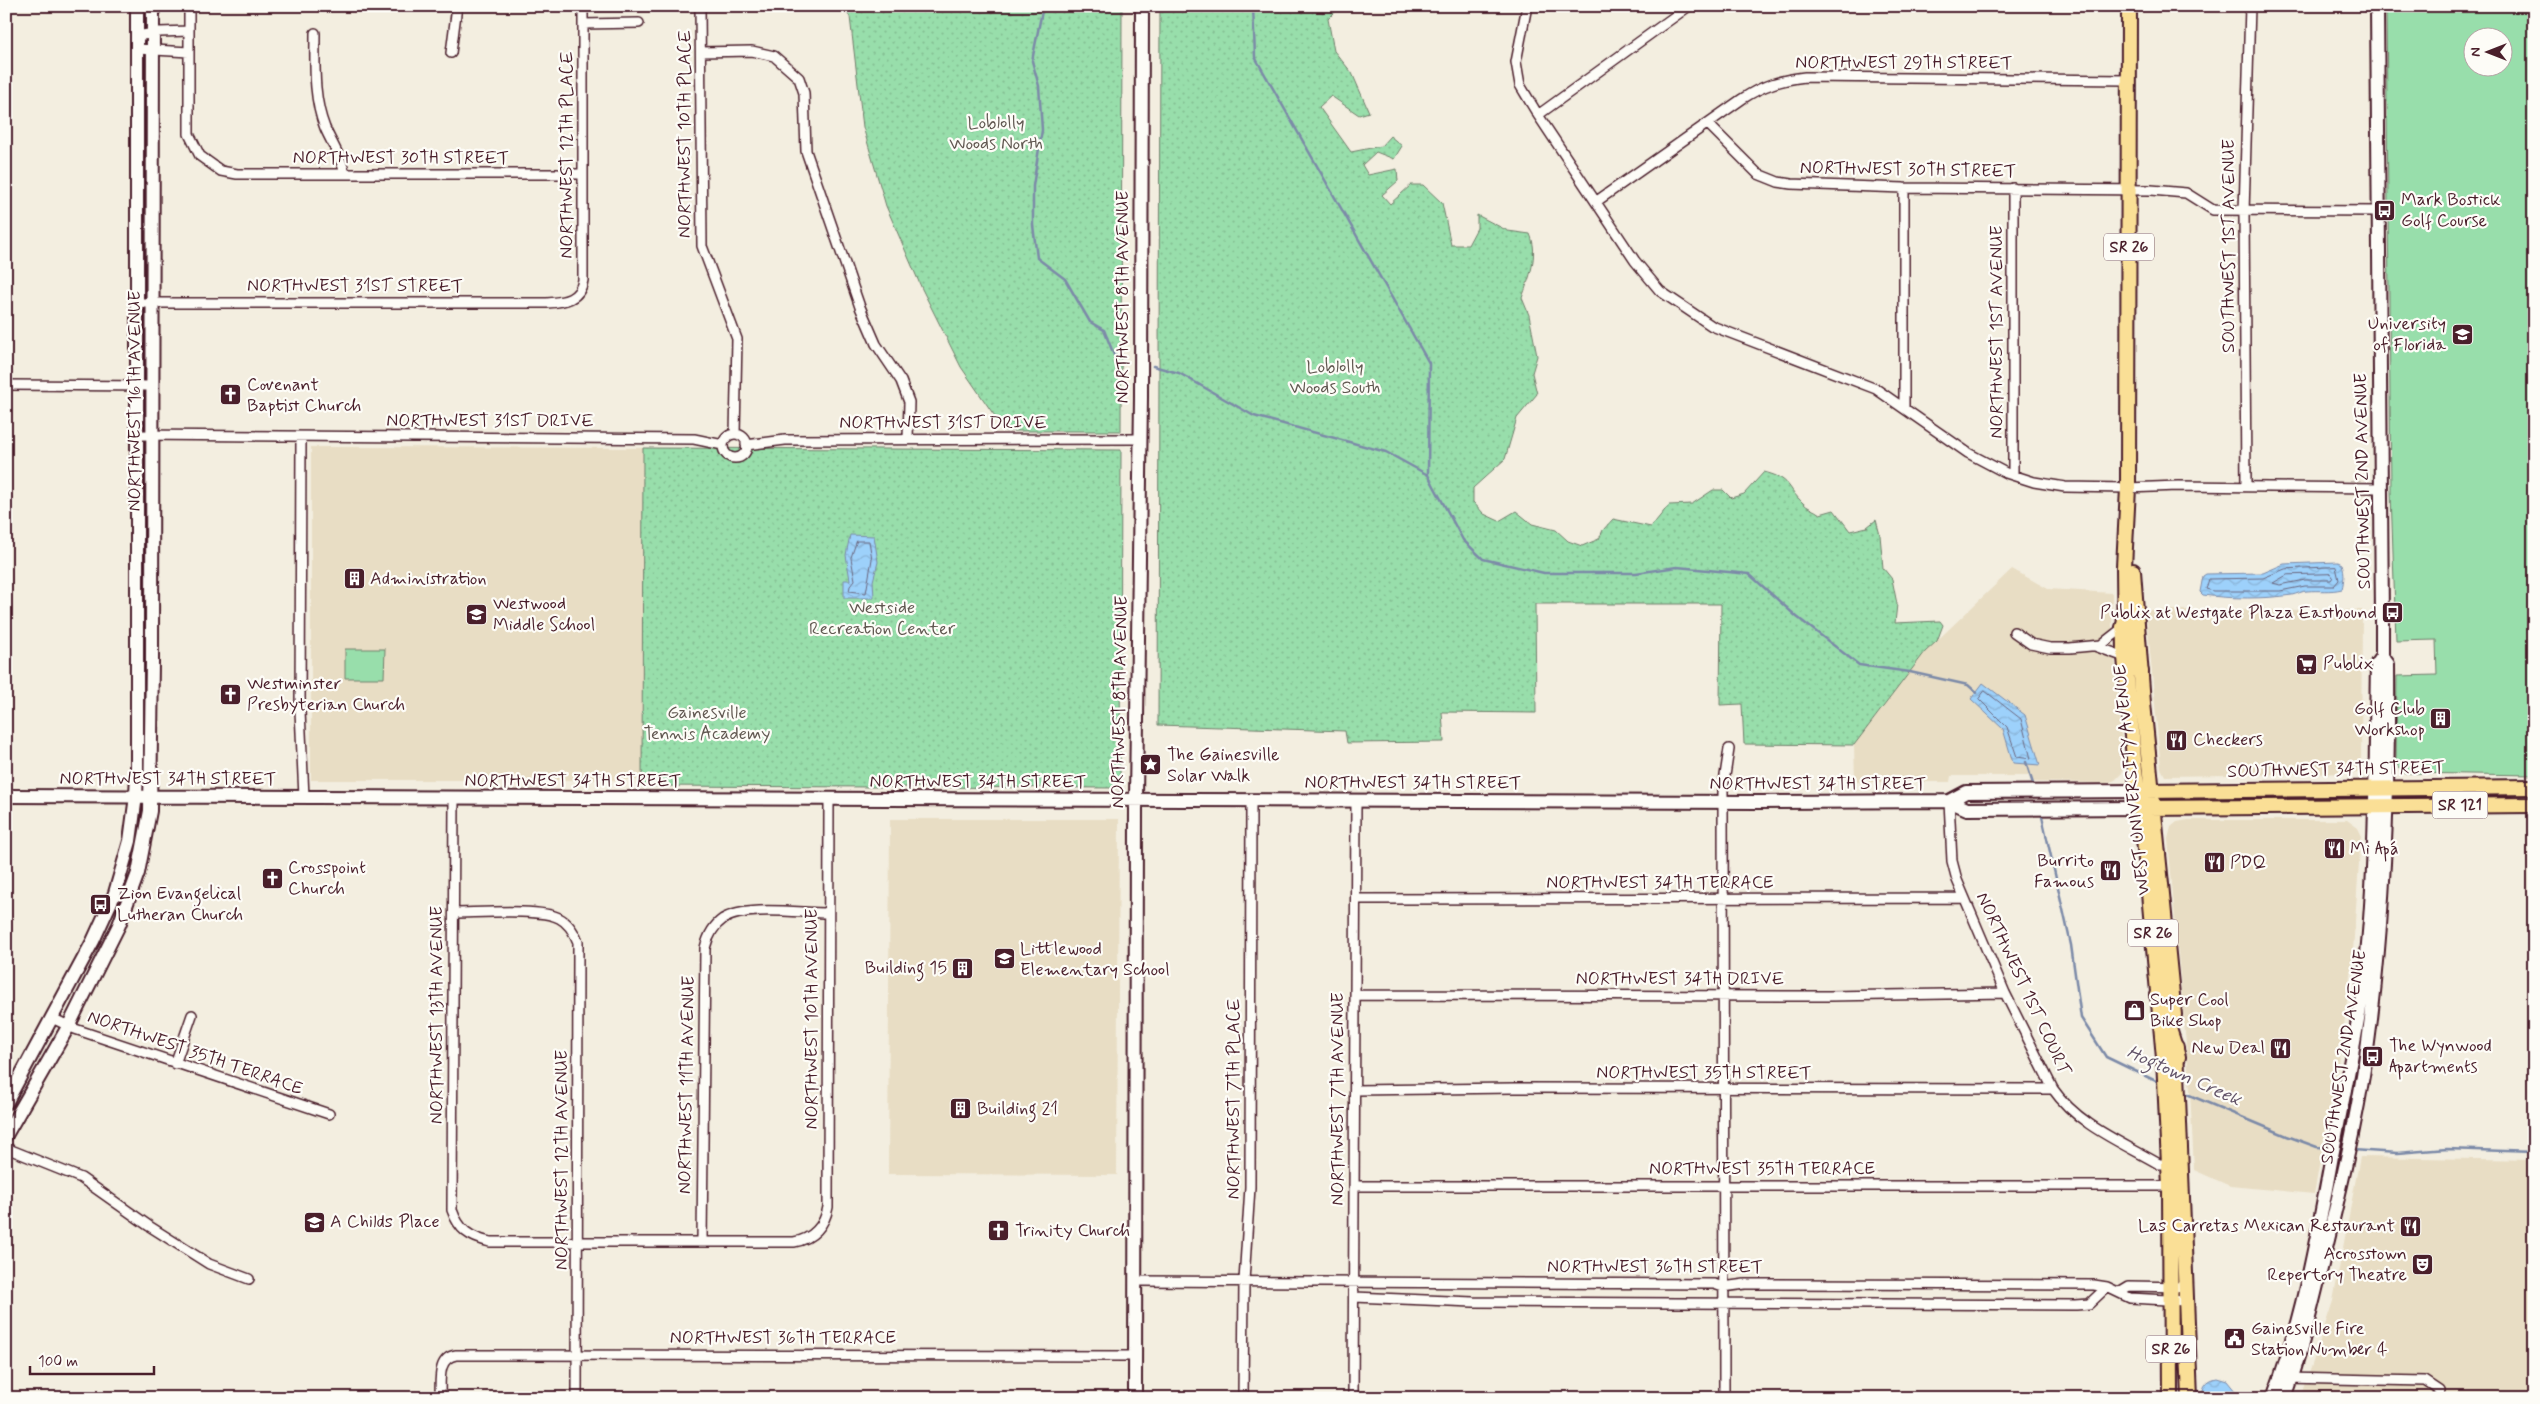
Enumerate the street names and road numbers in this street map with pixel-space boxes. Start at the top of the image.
street label: NORTHWEST 10TH PLACE [673,30,697,238]
street label: NORTHWEST 12TH PLACE [555,51,579,259]
street label: NORTHWEST 29TH STREET [1795,51,2013,75]
street label: SOUTHWEST 1ST AVENUE [2217,139,2241,353]
street label: NORTHWEST 30TH STREET [293,146,509,170]
street label: NORTHWEST 30TH STREET [1800,156,2016,184]
street label: NORTHWEST 8TH AVENUE [1111,191,1135,403]
street label: NORTHWEST 1ST AVENUE [1985,225,2009,439]
road number: SR 26 [2104,233,2154,260]
street label: NORTHWEST 31ST STREET [247,274,463,298]
street label: NORTHWEST 16TH AVENUE [123,291,147,511]
street label: SOUTHWEST 2ND AVENUE [2349,373,2377,589]
street label: NORTHWEST 31ST DRIVE [386,409,594,433]
street label: NORTHWEST 31ST DRIVE [839,411,1047,435]
street label: NORTHWEST 8TH AVENUE [1106,595,1134,809]
street label: WEST UNIVERSITY AVENUE [2108,663,2156,897]
street label: SOUTHWEST 34TH STREET [2227,756,2445,784]
street label: NORTHWEST 34TH STREET [60,767,277,791]
street label: NORTHWEST 34TH STREET [465,769,682,793]
street label: NORTHWEST 34TH STREET [870,770,1087,794]
street label: NORTHWEST 34TH STREET [1305,771,1522,795]
street label: NORTHWEST 34TH STREET [1710,772,1927,796]
road number: SR 121 [2432,792,2488,818]
street label: NORTHWEST 34TH TERRACE [1546,871,1774,895]
street label: NORTHWEST 1ST COURT [1970,889,2076,1080]
street label: NORTHWEST 13TH AVENUE [425,906,449,1124]
street label: NORTHWEST 10TH AVENUE [800,908,824,1130]
road number: SR 26 [2128,920,2178,946]
street label: SOUTHWEST 2ND AVENUE [2315,948,2373,1166]
street label: NORTHWEST 34TH DRIVE [1576,967,1784,991]
street label: NORTHWEST 11TH AVENUE [673,976,701,1194]
street label: NORTHWEST 7TH AVENUE [1326,992,1350,1206]
street label: NORTHWEST 7TH PLACE [1222,998,1246,1199]
street label: NORTHWEST 35TH TERRACE [84,1005,306,1101]
street label: NORTHWEST 12TH AVENUE [550,1050,574,1270]
street label: NORTHWEST 35TH STREET [1596,1061,1812,1085]
street label: NORTHWEST 35TH TERRACE [1649,1157,1875,1181]
street label: NORTHWEST 36TH STREET [1547,1255,1763,1279]
street label: NORTHWEST 36TH TERRACE [670,1326,896,1350]
road number: SR 26 [2146,1336,2196,1362]

